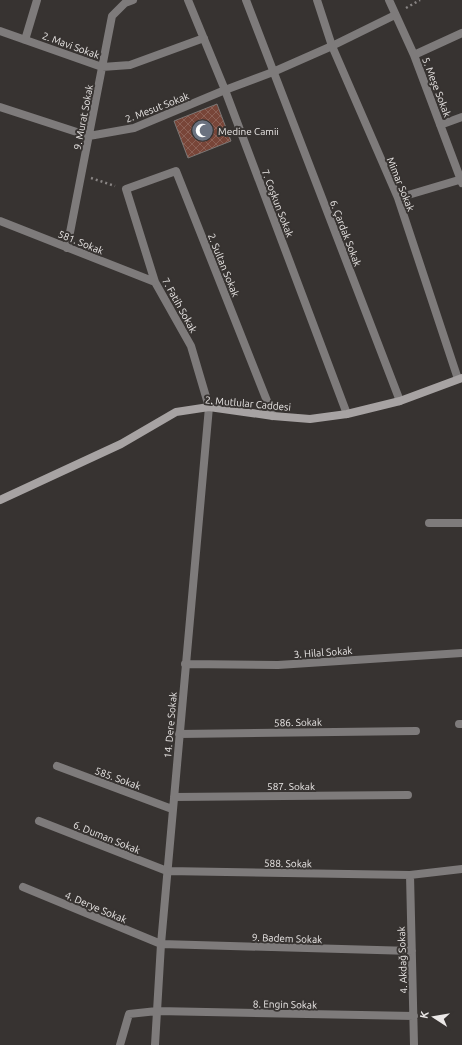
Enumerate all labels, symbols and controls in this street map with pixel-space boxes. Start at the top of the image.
street label: 2. Mavi Sokak [41,30,101,61]
street label: 5. Meşe Sokak [420,56,453,119]
street label: 9. Murat Sokak [72,84,95,151]
street label: 2. Mesut Sokak [124,90,191,125]
mosque icon: Medine Camii [189,118,215,144]
place label: Medine Camii [218,126,279,137]
street label: Mimar Sokak [385,156,416,213]
street label: 7. Coşkun Sokak [260,168,296,239]
street label: 6. Çardak Sokak [328,198,363,268]
street label: 581. Sokak [56,228,105,257]
street label: 2. Sultan Sokak [206,232,241,298]
street label: 7. Fatih Sokak [160,276,199,335]
street label: 2. Mutlular Caddesi [205,394,291,413]
street label: 3. Hilal Sokak [293,645,353,660]
street label: 14. Dere Sokak [162,691,179,759]
street label: 586. Sokak [274,717,322,728]
street label: 585. Sokak [93,765,142,792]
street label: 587. Sokak [267,781,315,792]
street label: 6. Duman Sokak [72,819,142,856]
street label: 588. Sokak [264,858,312,869]
street label: 4. Derye Sokak [63,890,128,925]
street label: 4. Akdağ Sokak [396,926,409,994]
street label: 9. Badem Sokak [252,932,322,945]
north arrow [414,997,454,1037]
street label: 8. Engin Sokak [253,998,317,1011]
text: K [418,1009,431,1020]

